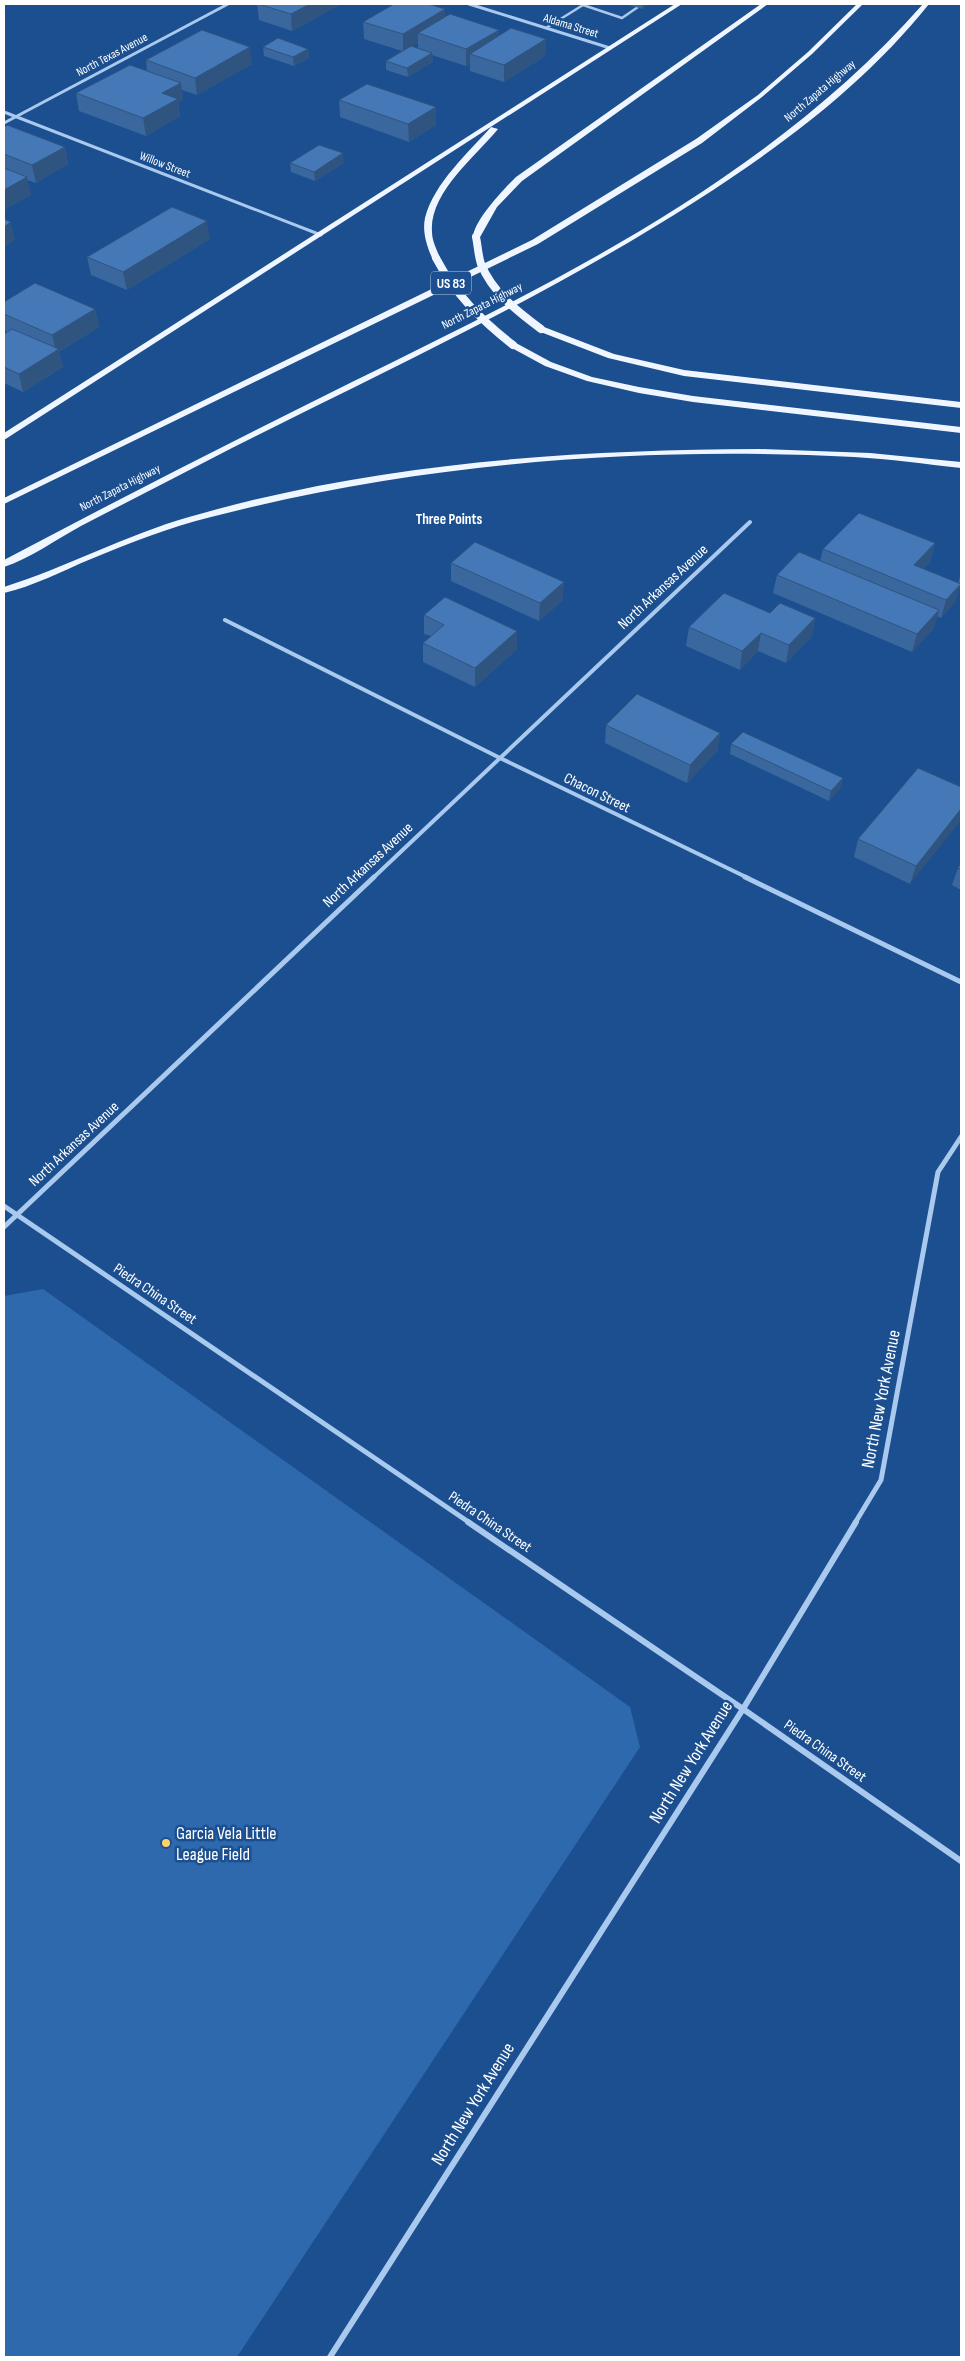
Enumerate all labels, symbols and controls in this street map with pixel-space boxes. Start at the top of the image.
street label: Aldama Street [541,10,601,42]
street label: North Texas Avenue [74,30,150,80]
street label: North Zapata Highway [781,57,859,125]
street label: Willow Street [137,148,193,182]
road number: US 83 [431,272,471,294]
street label: North Zapata Highway [439,279,525,333]
street label: North Zapata Highway [77,461,163,515]
district label: Three Points [416,510,483,529]
street label: North Arkansas Avenue [614,540,712,634]
street label: Chacon Street [560,769,634,818]
street label: North Arkansas Avenue [319,818,417,912]
street label: North Arkansas Avenue [25,1097,123,1191]
street label: Piedra China Street [110,1259,201,1329]
street label: North New York Avenue [857,1328,905,1470]
street label: Piedra China Street [445,1487,536,1557]
street label: North New York Avenue [645,1697,737,1827]
street label: Piedra China Street [780,1716,870,1787]
place label: Garcia Vela Little League Field [176,1823,277,1865]
marker: Garcia Vela Little League Field [160,1837,172,1849]
street label: North New York Avenue [427,2039,519,2169]

